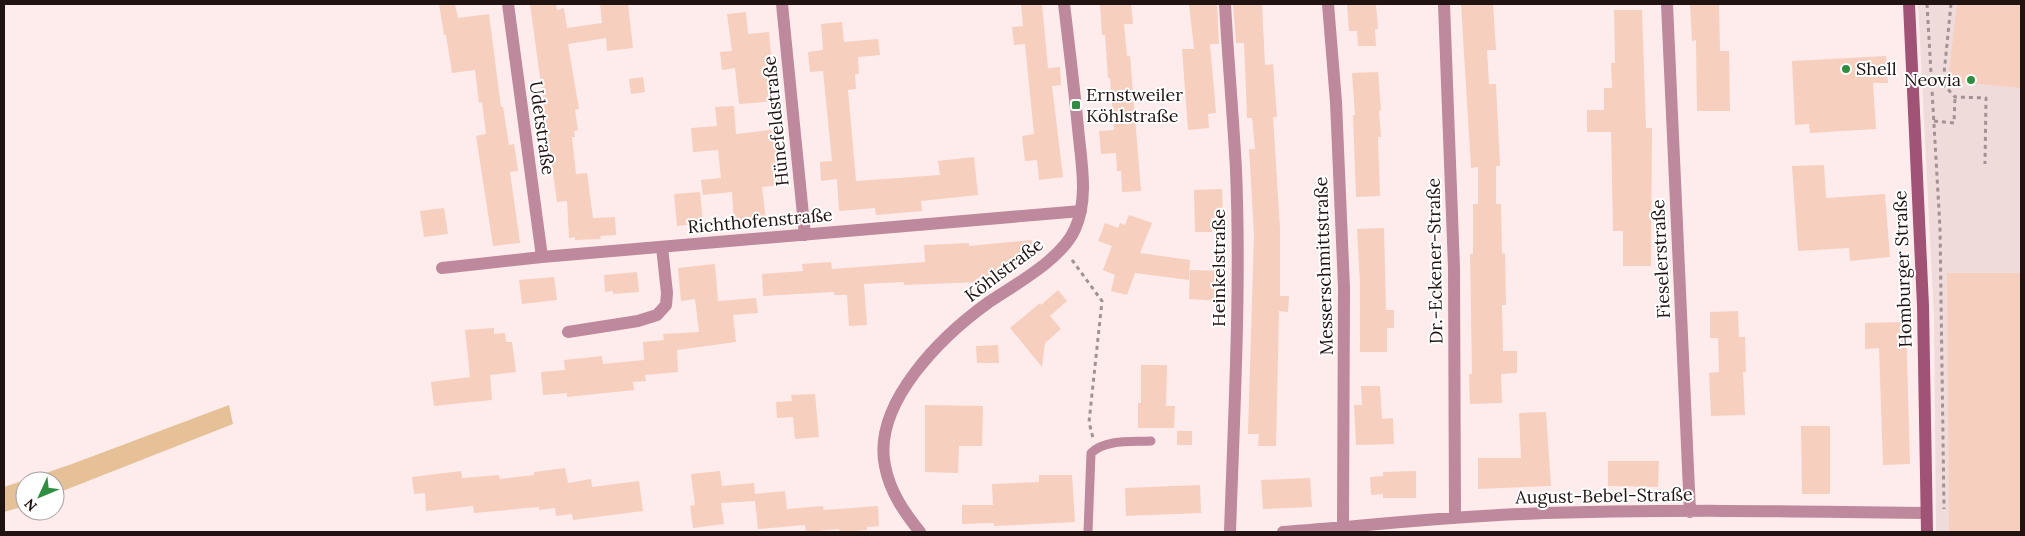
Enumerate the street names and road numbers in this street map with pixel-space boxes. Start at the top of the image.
street label: Hünefeldstraße [757,55,794,187]
street label: Udetstraße [525,79,561,177]
street label: Messerschmittstraße [1309,176,1338,356]
street label: Dr.-Eckener-Straße [1422,177,1447,344]
street label: Homburger Straße [1888,190,1917,348]
street label: Fieselerstraße [1646,199,1675,319]
street label: Richthofenstraße [686,203,834,238]
street label: Heinkelstraße [1207,209,1230,327]
street label: Köhlstraße [960,232,1048,307]
street label: August-Bebel-Straße [1514,482,1693,509]

